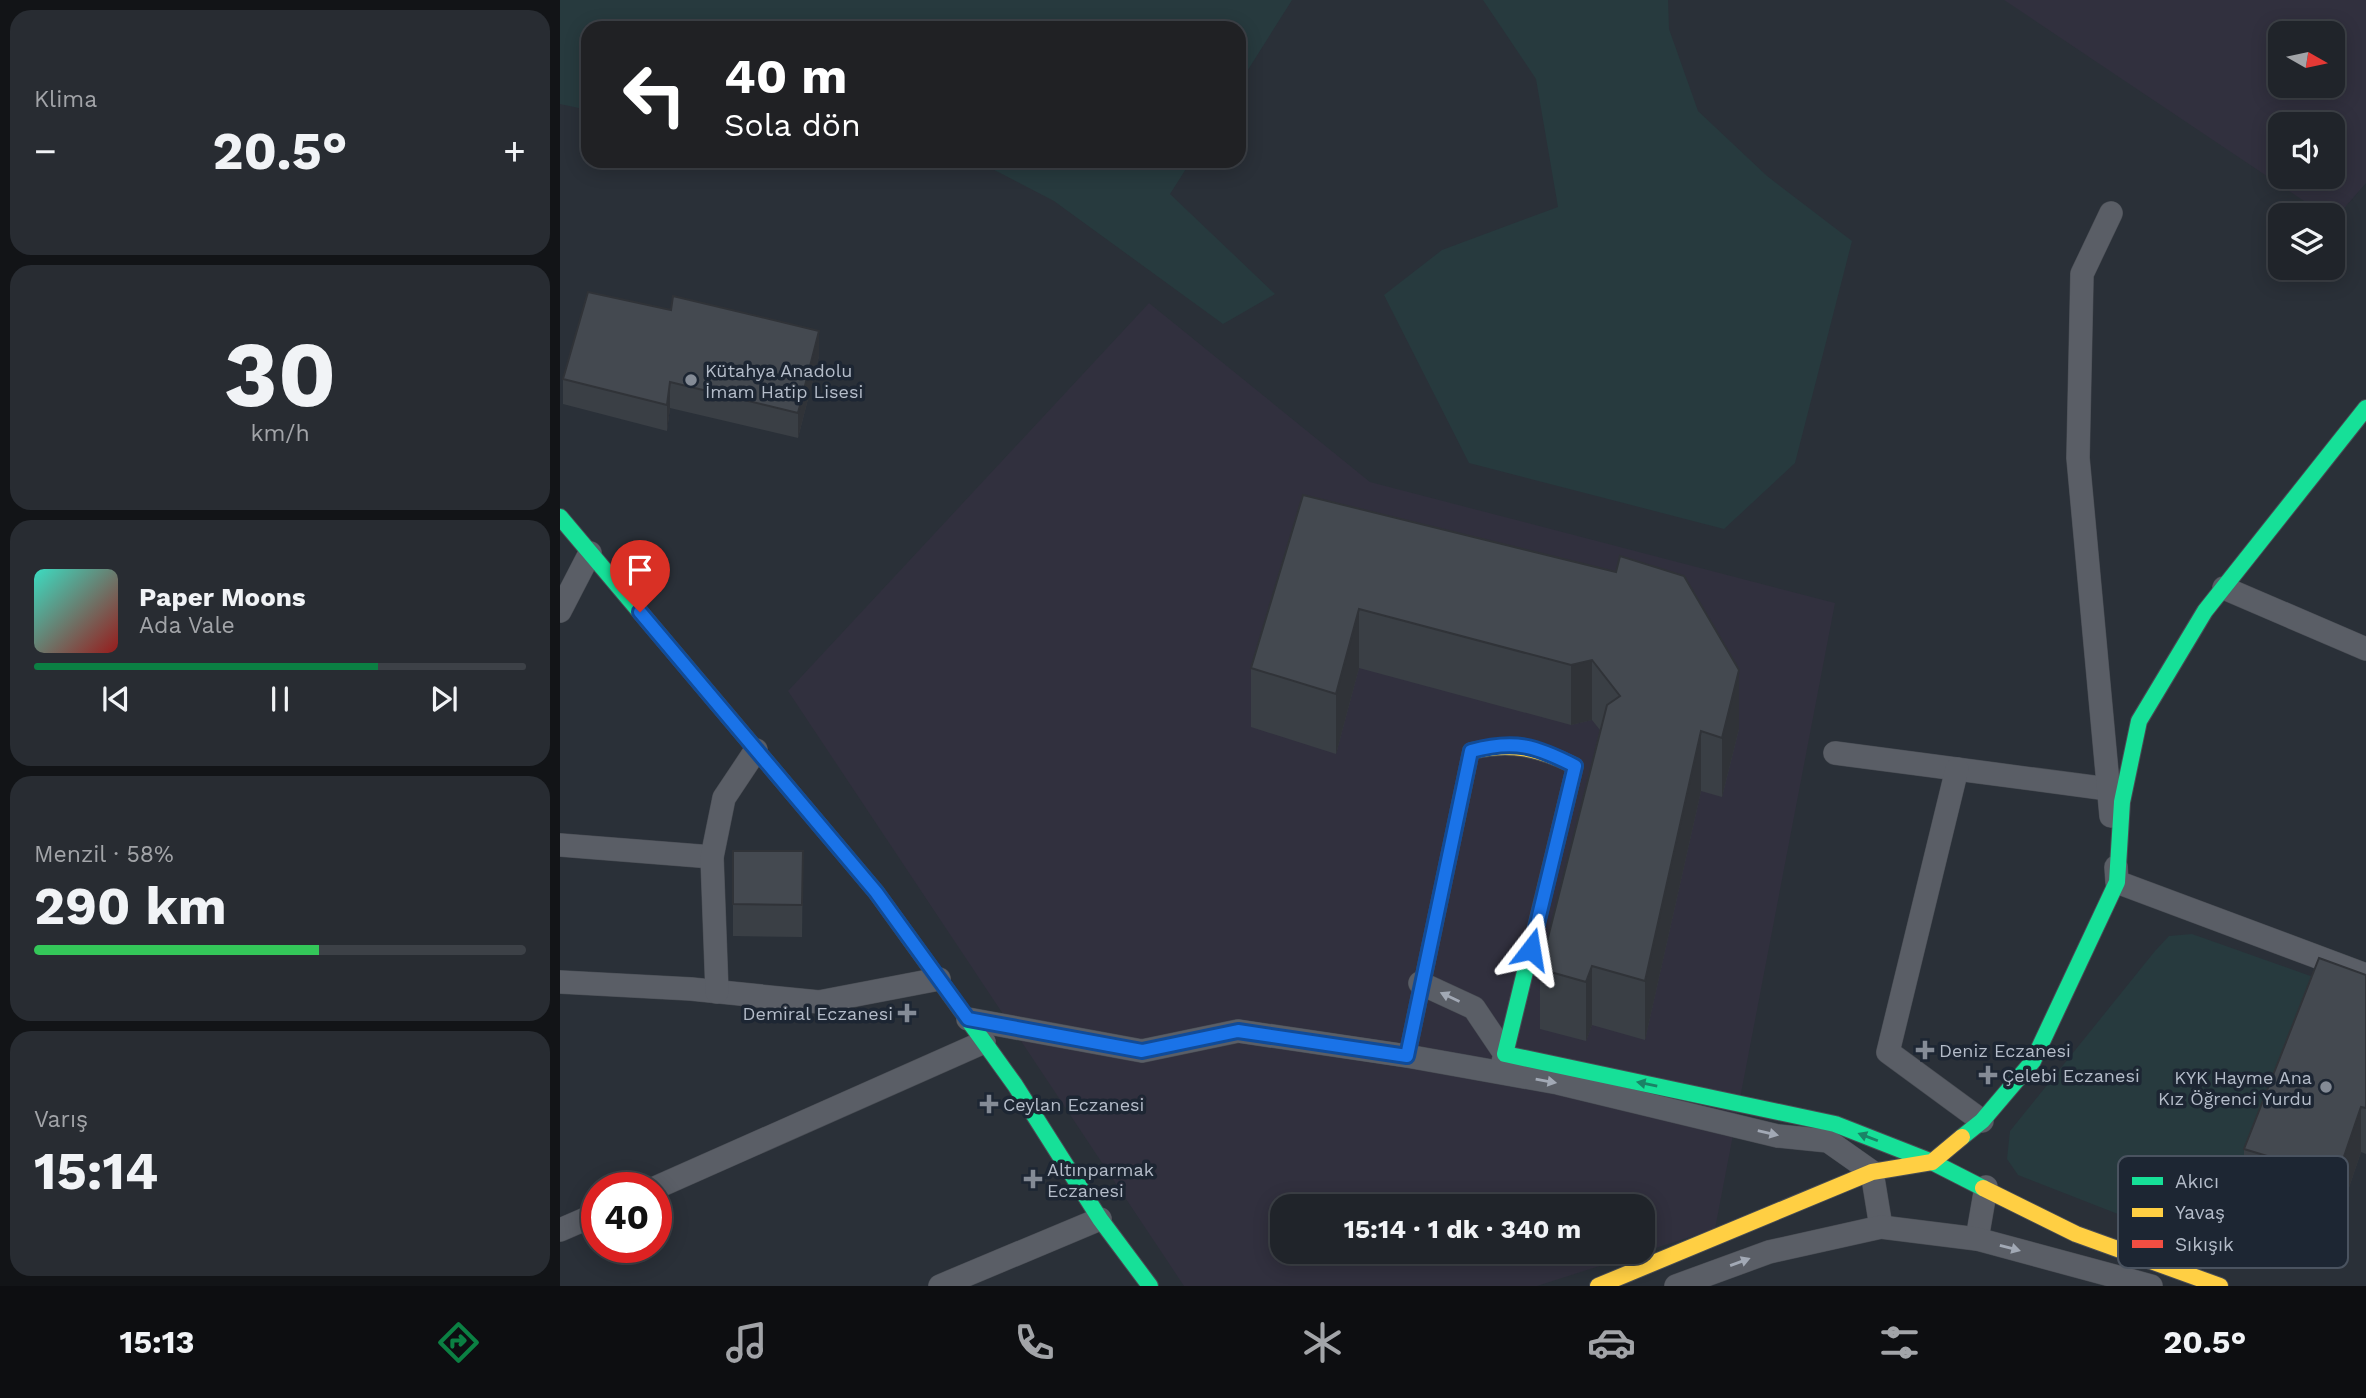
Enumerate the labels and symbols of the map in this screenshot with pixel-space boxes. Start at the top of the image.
north arrow [2268,21,2345,98]
place label: Kütahya Anadolu İmam Hatip Lisesi [705,360,863,402]
marker: Kütahya Anadolu İmam Hatip Lisesi [683,372,699,388]
pin [610,540,670,612]
position arrow [1494,912,1568,986]
one-way arrow [1440,991,1460,1003]
place label: Demiral Eczanesi [743,1003,893,1024]
marker: Demiral Eczanesi [899,1005,915,1021]
place label: Deniz Eczanesi [1939,1040,2071,1061]
marker: Deniz Eczanesi [1917,1042,1933,1058]
place label: Çelebi Eczanesi [2002,1065,2140,1086]
marker: Çelebi Eczanesi [1980,1067,1996,1083]
place label: KYK Hayme Ana Kız Öğrenci Yurdu [2158,1067,2312,1109]
one-way arrow [1535,1076,1557,1087]
one-way arrow [1636,1079,1658,1090]
marker: KYK Hayme Ana Kız Öğrenci Yurdu [2318,1079,2334,1095]
place label: Ceylan Eczanesi [1003,1094,1144,1115]
marker: Ceylan Eczanesi [981,1096,997,1112]
one-way arrow [1757,1128,1779,1139]
one-way arrow [1858,1132,1879,1143]
legend [2118,1156,2348,1268]
place label: Altınparmak Eczanesi [1047,1159,1154,1201]
text: Akıcı [2175,1170,2219,1193]
marker: Altınparmak Eczanesi [1025,1171,1041,1187]
speed limit sign: 40 [581,1172,672,1263]
text: Yavaş [2175,1201,2225,1224]
text: Sıkışık [2175,1233,2234,1256]
one-way arrow [2000,1243,2022,1254]
one-way arrow [1730,1256,1751,1267]

